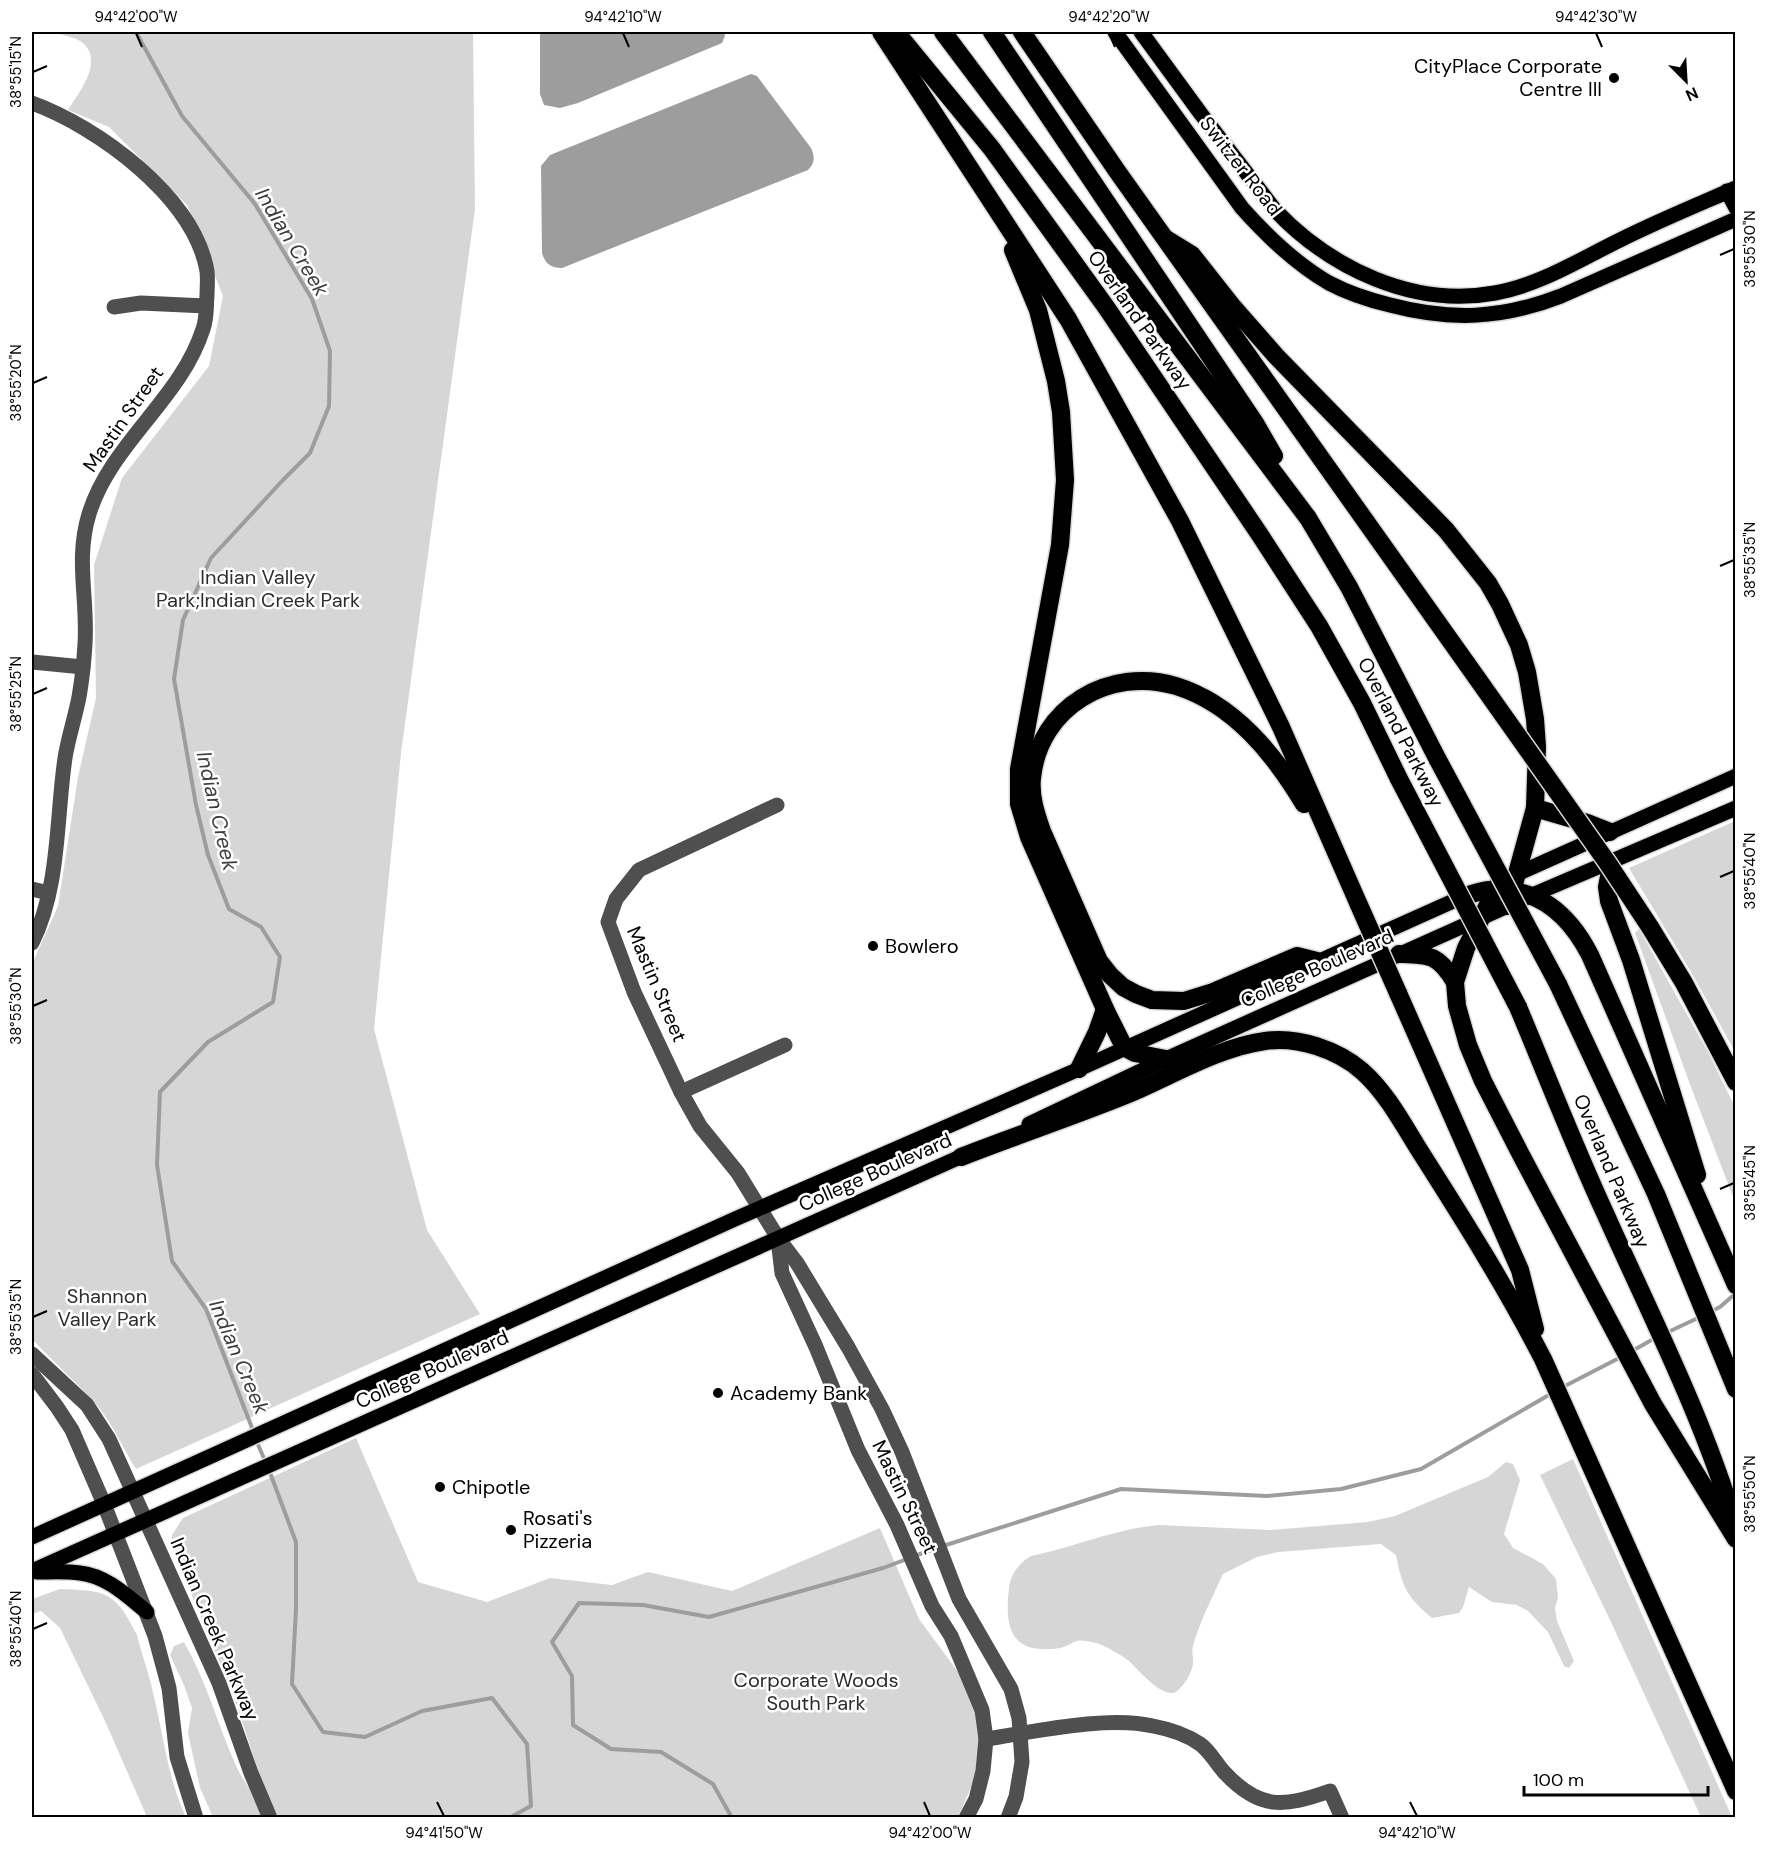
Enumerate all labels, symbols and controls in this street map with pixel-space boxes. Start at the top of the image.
text: 94°42'00"W [94,7,178,27]
text: 94°42'10"W [584,7,662,27]
text: 94°42'20"W [1068,7,1150,27]
text: 94°42'30"W [1555,7,1637,27]
text: 38°55'15"N [6,36,26,108]
north arrow [1656,51,1716,111]
place label: CityPlace Corporate Centre III [1414,53,1602,102]
marker: CityPlace Corporate Centre III [1607,71,1621,85]
text: N [1682,82,1701,106]
street label: Switzer Road [1194,111,1288,221]
water label: Indian Creek [249,183,336,302]
text: 38°55'30"N [1740,210,1760,288]
street label: Overland Parkway [1082,245,1198,395]
text: 38°55'20"N [6,344,26,422]
street label: Mastin Street [77,361,169,477]
text: 38°55'35"N [1740,522,1760,598]
park label: Indian Valley Park;Indian Creek Park [156,564,360,613]
street label: Overland Parkway [1352,653,1450,811]
text: 38°55'25"N [6,656,26,732]
water label: Indian Creek [190,748,244,874]
text: 38°55'40"N [1740,833,1760,909]
street label: Mastin Street [621,922,693,1046]
street label: College Boulevard [1236,923,1398,1013]
place label: Bowlero [885,933,959,959]
marker: Bowlero [866,939,880,953]
text: 38°55'30"N [6,967,26,1045]
street label: Overland Parkway [1568,1090,1656,1252]
street label: College Boulevard [794,1127,956,1217]
text: 38°55'45"N [1740,1145,1760,1221]
text: 38°55'35"N [6,1279,26,1355]
park label: Shannon Valley Park [58,1283,156,1332]
water label: Indian Creek [202,1295,276,1419]
street label: College Boulevard [351,1324,513,1414]
place label: Academy Bank [730,1380,867,1406]
marker: Academy Bank [711,1386,725,1400]
street label: Mastin Street [866,1436,944,1558]
text: 38°55'50"N [1740,1455,1760,1533]
place label: Chipotle [452,1474,530,1500]
marker: Chipotle [433,1480,447,1494]
place label: Rosati's Pizzeria [523,1505,593,1554]
marker: Rosati's Pizzeria [504,1523,518,1537]
street label: Indian Creek Parkway [165,1533,265,1725]
text: 38°55'40"N [6,1591,26,1667]
park label: Corporate Woods South Park [734,1667,898,1716]
scale bar [1524,1759,1708,1797]
text: 100 m [1533,1768,1584,1792]
text: 94°41'50"W [405,1823,483,1843]
text: 94°42'00"W [888,1823,972,1843]
text: 94°42'10"W [1378,1823,1456,1843]

